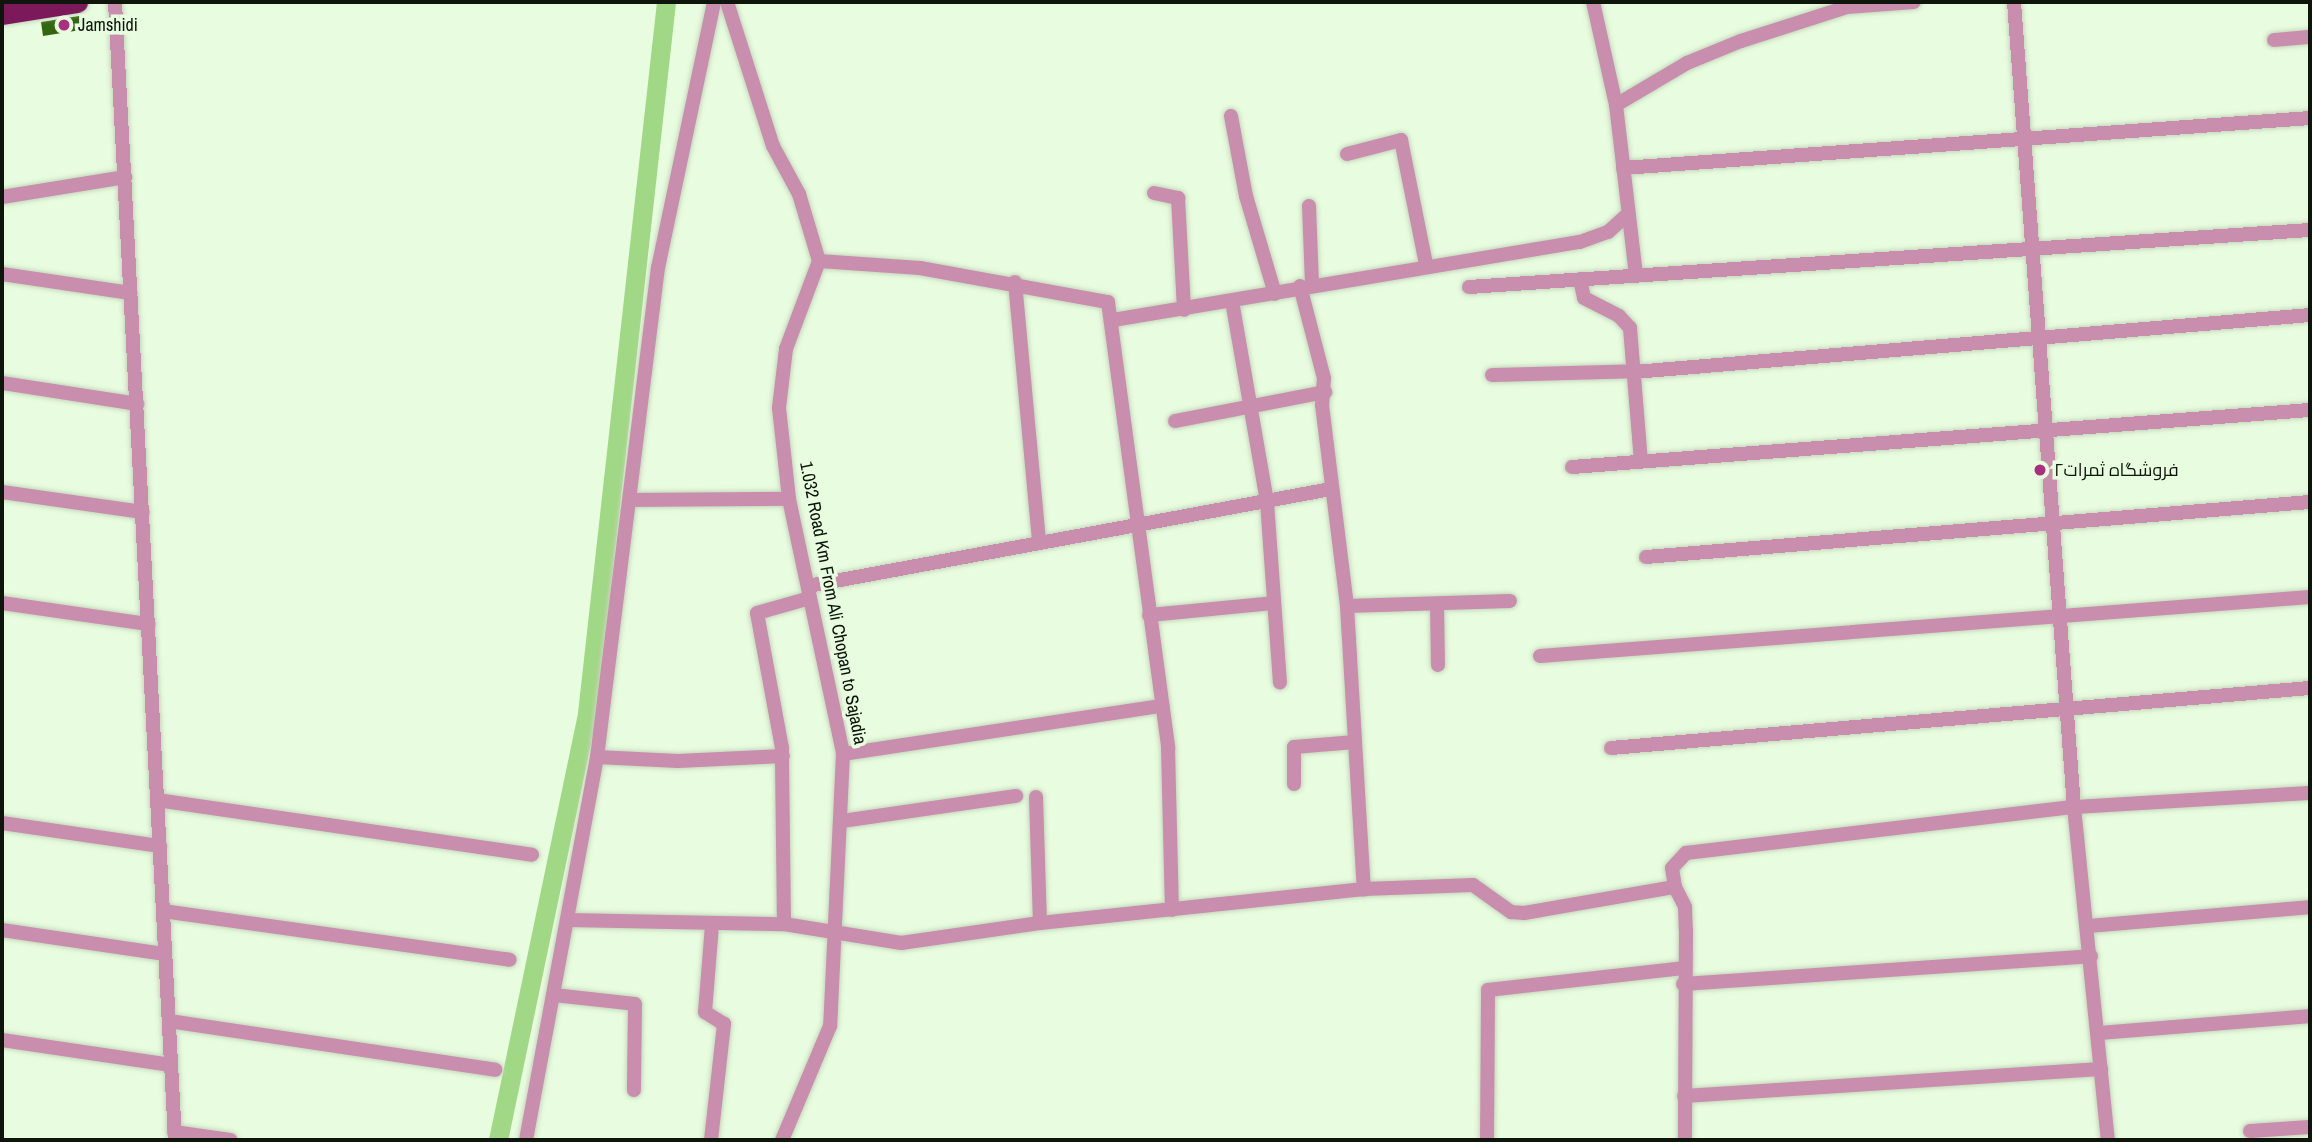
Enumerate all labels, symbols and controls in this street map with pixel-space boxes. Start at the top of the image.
place label: Jamshidi [78,14,138,36]
marker: Jamshidi [56,17,72,33]
street label: 1.032 Road Km From Ali Chopan to Sajadia [795,459,871,747]
place label: فروشگاه ثمرات٢ [2054,459,2179,481]
marker: فروشگاه ثمرات٢ [2032,462,2048,478]

